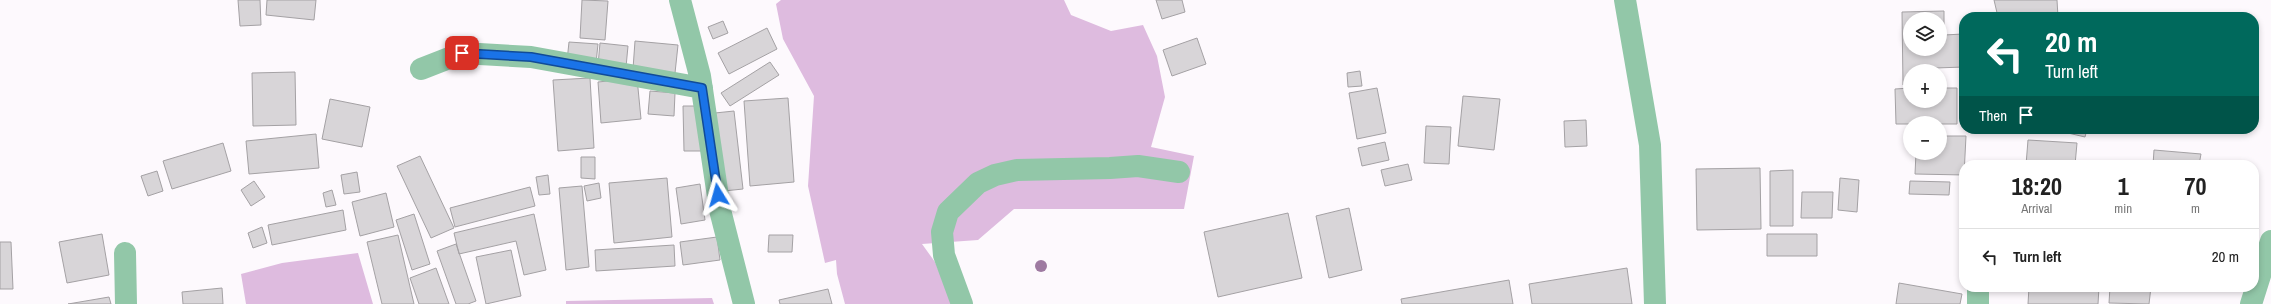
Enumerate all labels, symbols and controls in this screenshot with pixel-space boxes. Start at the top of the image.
map controls [1903,12,1947,160]
button: layers [1903,12,1947,56]
text: 20 m [2045,23,2097,61]
icon: left [1979,28,2031,80]
pin [445,36,479,70]
icon: arrive [451,42,473,64]
text: Turn left [2045,59,2098,84]
button: + [1903,64,1947,108]
icon: arrive [2015,104,2037,126]
text: Then [1979,105,2007,126]
button: − [1903,116,1947,160]
text: 18:20 [2012,170,2062,202]
text: 1 [2118,170,2129,202]
text: 70 [2185,170,2207,202]
position arrow [697,174,739,216]
text: Arrival [2021,200,2052,217]
text: min [2114,200,2132,217]
text: m [2191,200,2200,217]
icon: left [1979,246,2001,268]
text: Turn left [2013,246,2061,267]
text: 20 m [2212,246,2239,267]

